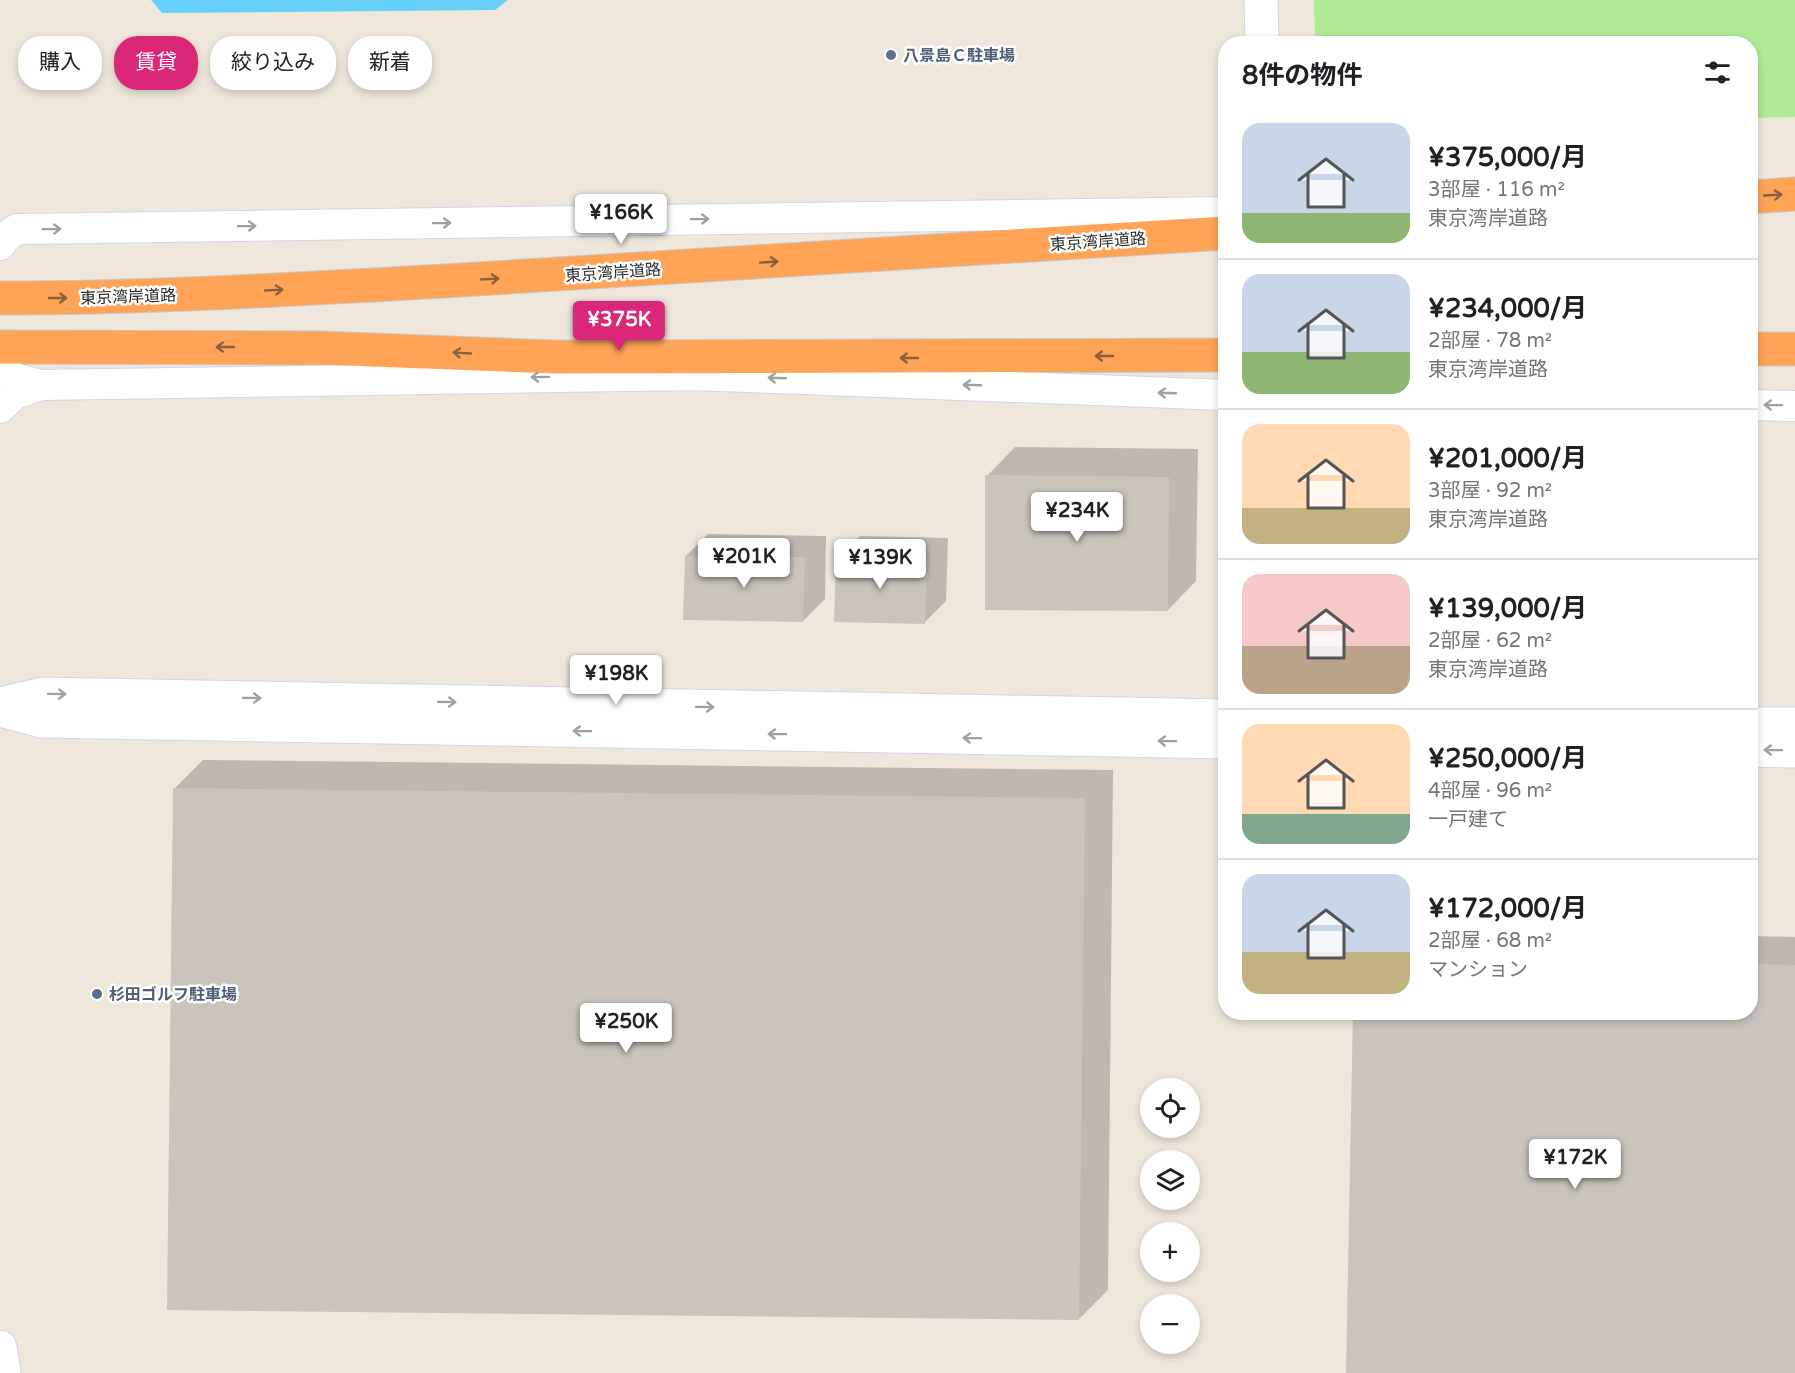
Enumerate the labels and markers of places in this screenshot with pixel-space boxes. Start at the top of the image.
place label: 八景島Ｃ駐車場 [903,46,1015,66]
marker: 八景島Ｃ駐車場 [884,48,898,62]
pin: ¥166K [579,194,663,245]
pin: ¥375K [577,301,661,352]
pin: ¥234K [1035,492,1119,543]
pin: ¥201K [702,538,786,589]
pin: ¥139K [838,539,922,590]
pin: ¥198K [574,655,658,706]
place label: 杉田ゴルフ駐車場 [109,985,237,1005]
marker: 杉田ゴルフ駐車場 [90,987,104,1001]
pin: ¥250K [584,1003,668,1054]
pin: ¥172K [1533,1139,1617,1190]

